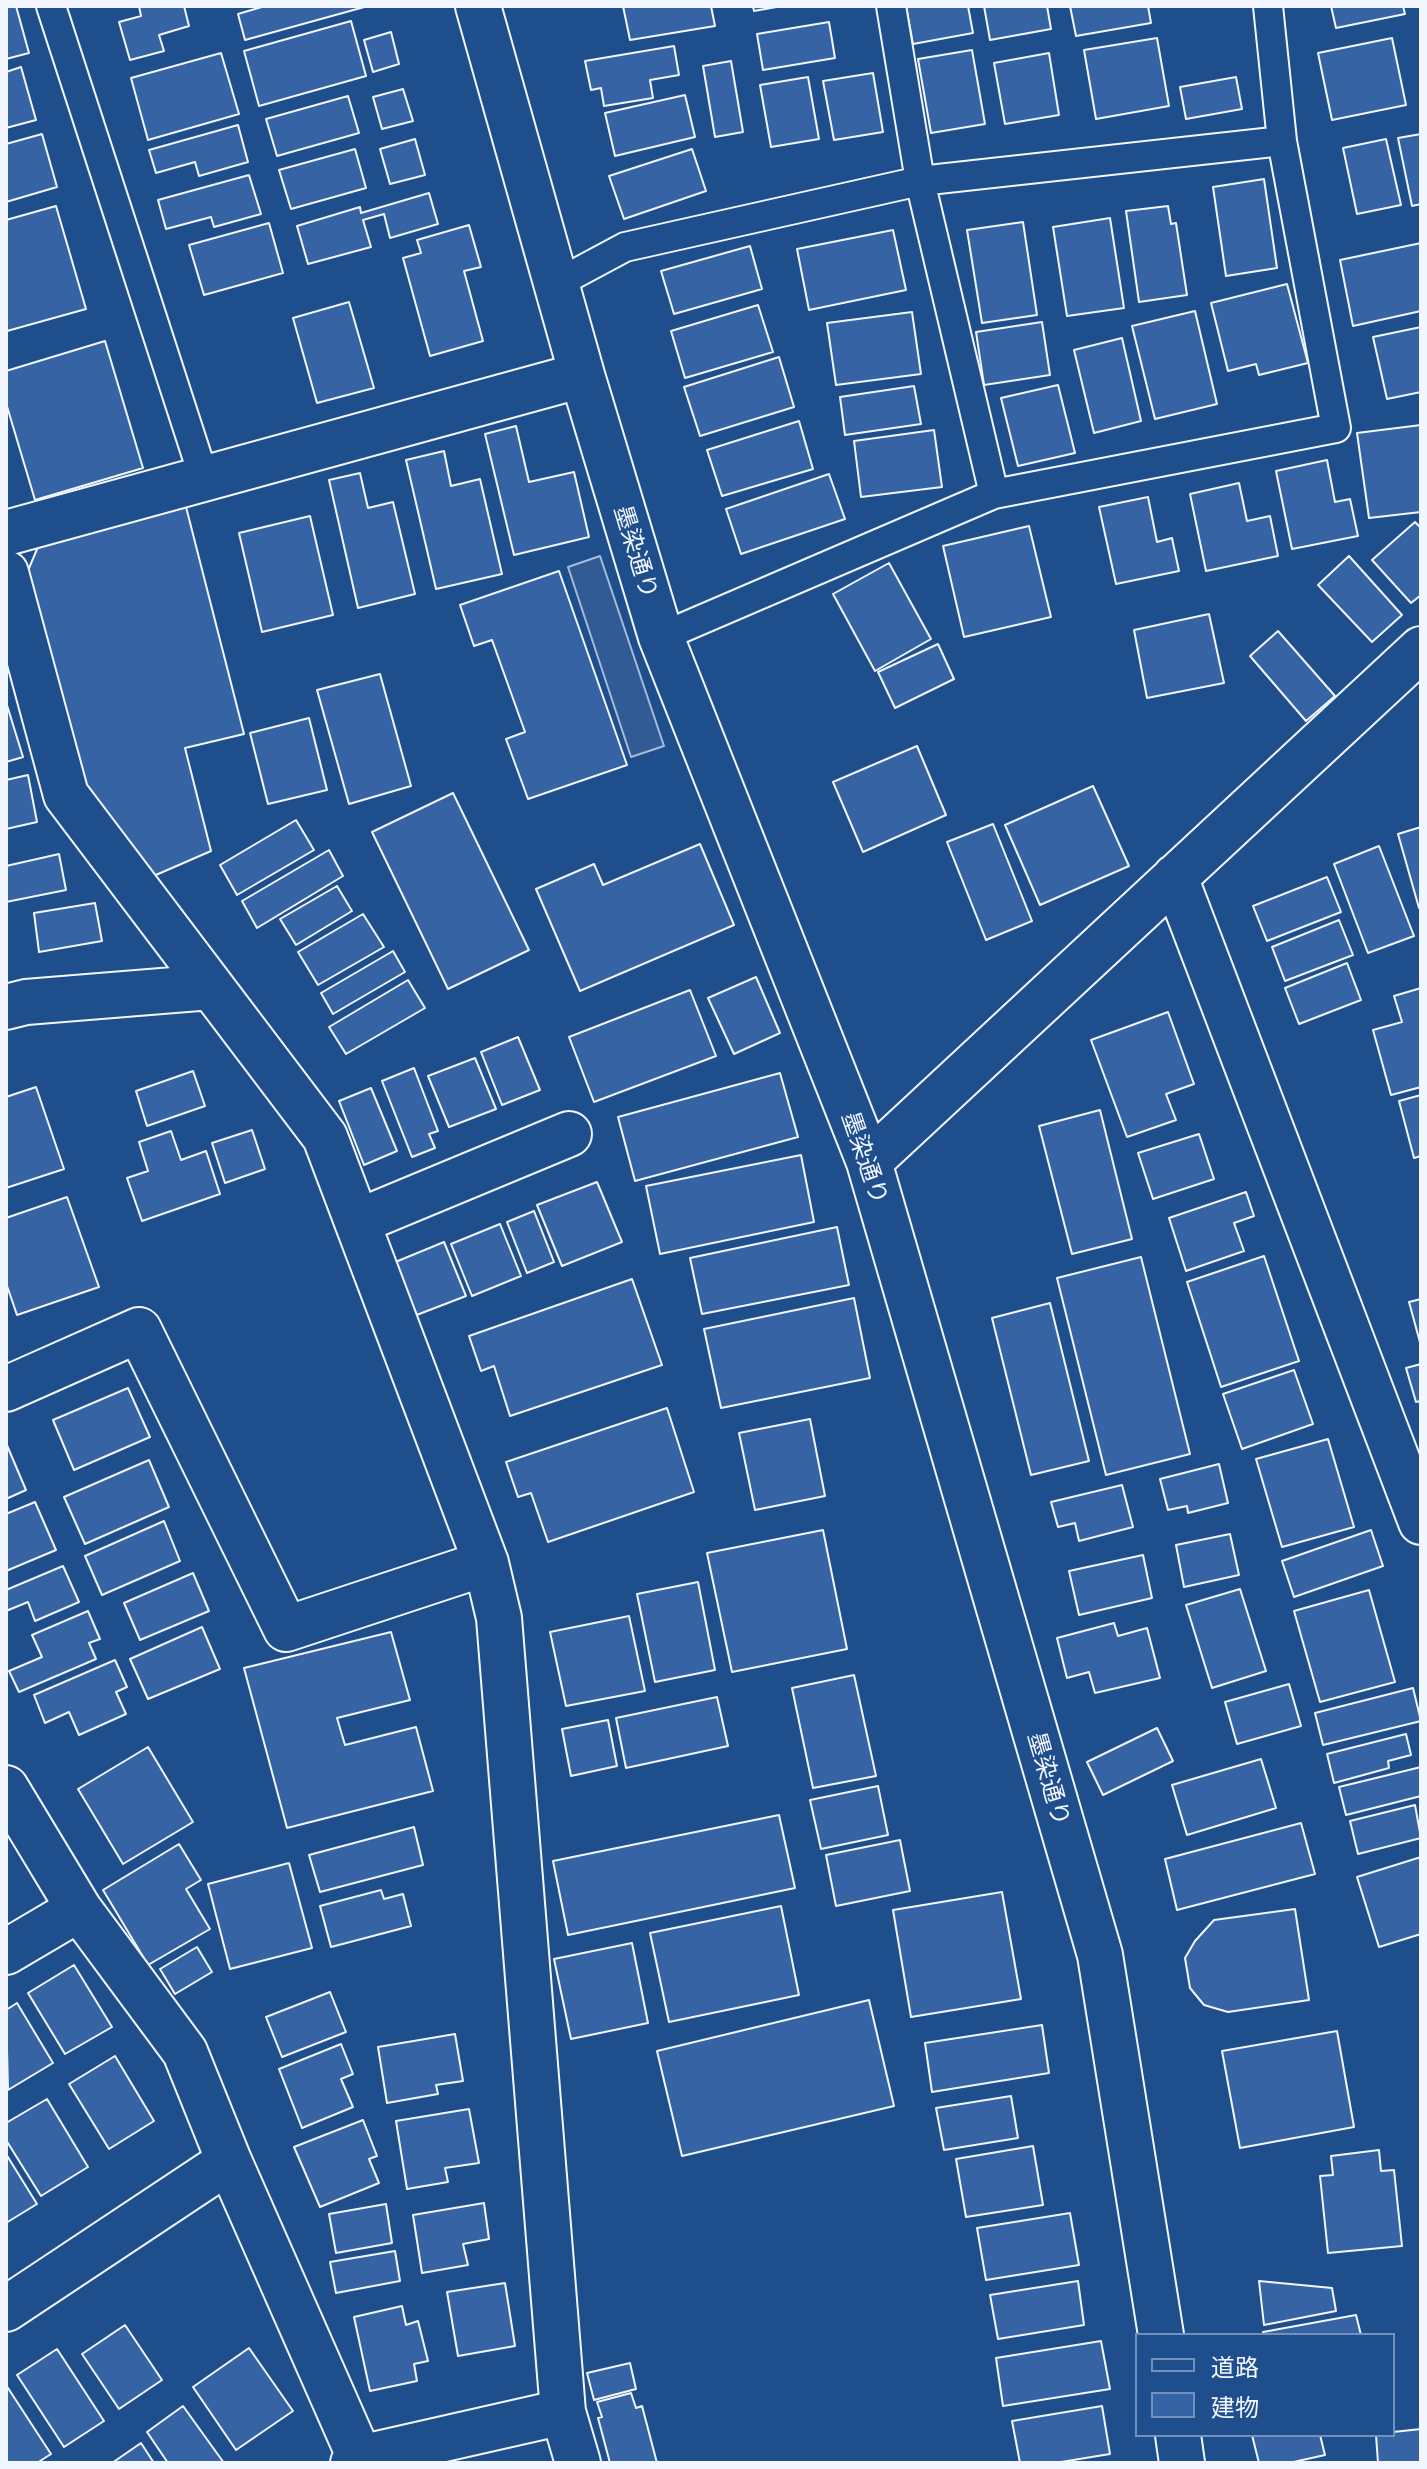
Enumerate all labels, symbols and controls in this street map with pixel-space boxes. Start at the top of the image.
street label: 墨染通り [608,502,664,602]
street label: 墨染通り [836,1108,894,1208]
street label: 墨染通り [1022,1729,1076,1829]
legend [1135,2333,1395,2437]
text: 道路 [1211,2354,1259,2381]
text: 建物 [1211,2394,1259,2421]

